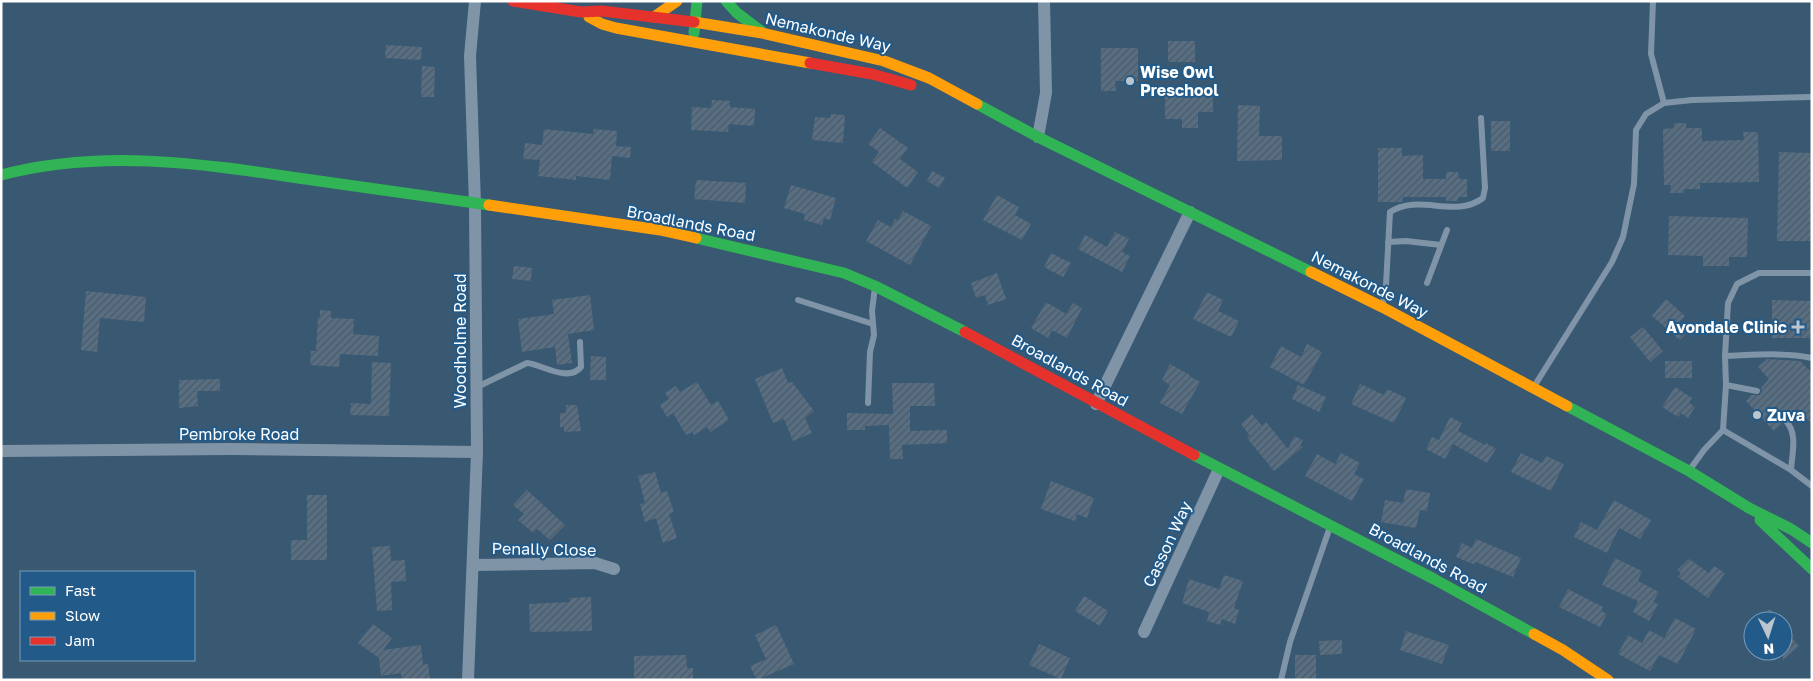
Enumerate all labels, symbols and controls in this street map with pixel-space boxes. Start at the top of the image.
street label: Nemakonde Way [763,8,893,56]
place label: Wise Owl Preschool [1140,62,1219,100]
marker: Wise Owl Preschool [1124,75,1136,87]
street label: Broadlands Road [625,201,757,245]
street label: Nemakonde Way [1308,246,1432,322]
street label: Woodholme Road [450,274,470,408]
place label: Avondale Clinic [1666,317,1787,337]
marker: Avondale Clinic [1791,320,1805,334]
street label: Broadlands Road [1008,330,1132,410]
place label: Zuva [1767,405,1805,425]
marker: Zuva [1751,409,1763,421]
street label: Pembroke Road [179,424,299,444]
street label: Casson Way [1138,498,1196,590]
street label: Broadlands Road [1366,518,1490,598]
street label: Penally Close [492,538,596,560]
legend [20,571,195,661]
text: Fast [65,581,96,599]
text: Slow [65,606,100,624]
north arrow [1743,611,1793,661]
text: Jam [65,631,95,649]
text: N [1763,641,1775,658]

